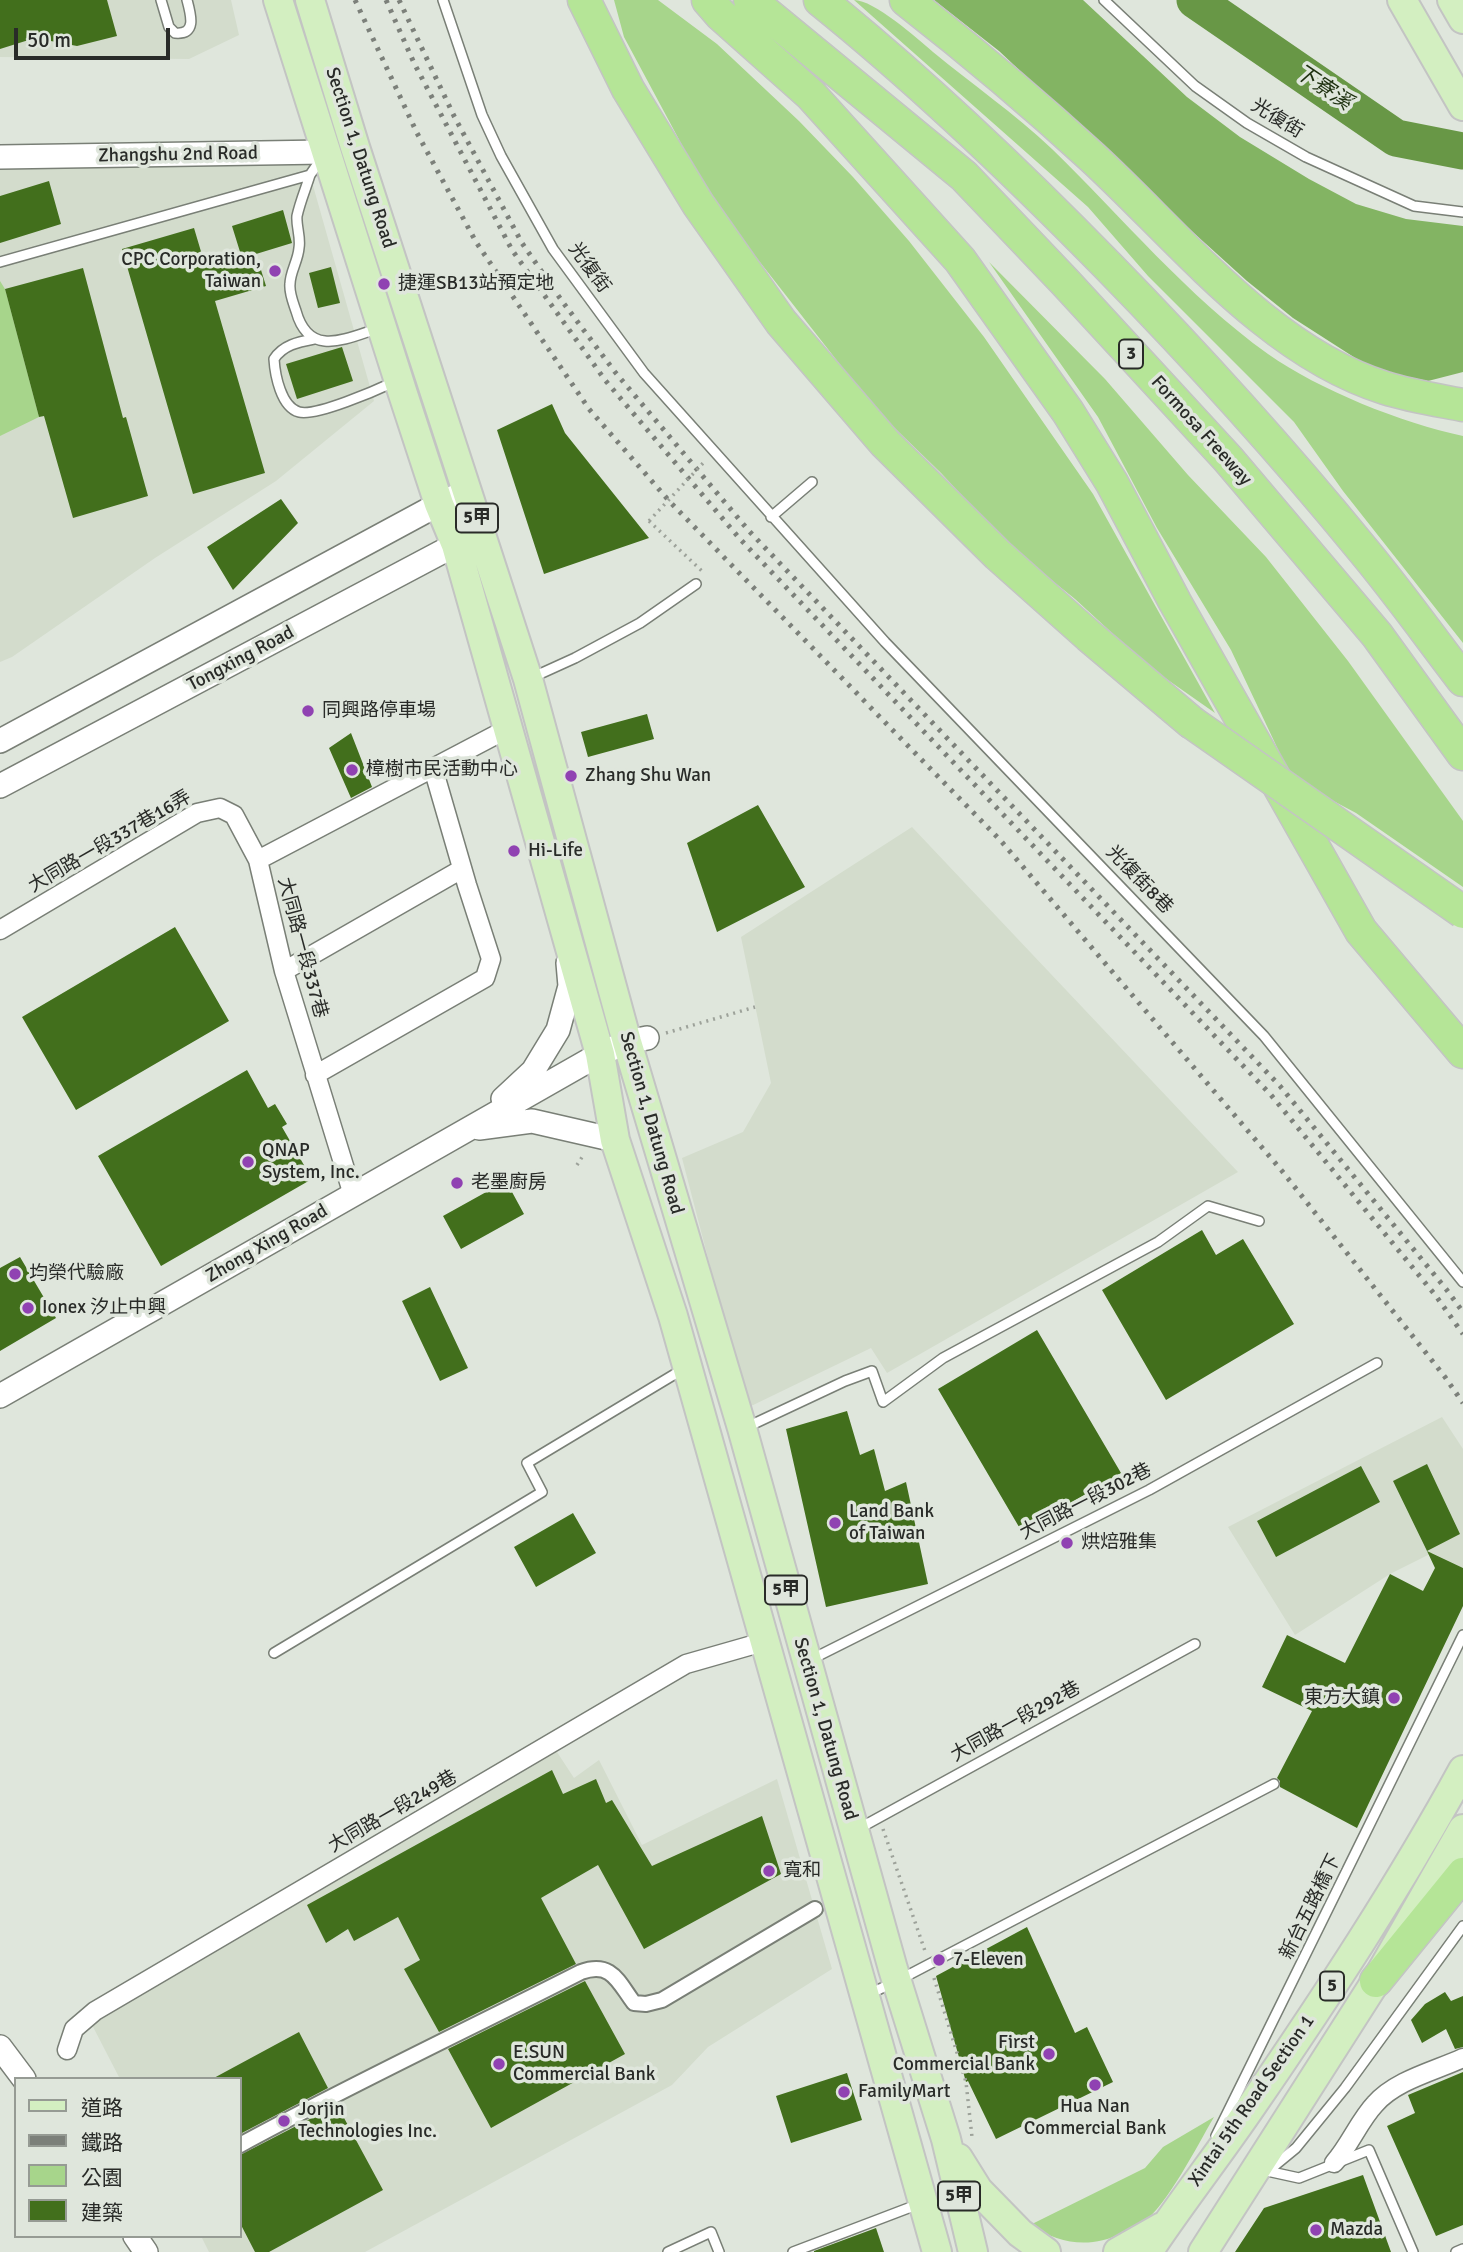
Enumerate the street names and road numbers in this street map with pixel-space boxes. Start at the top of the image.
street label: Section 1, Datung Road [320,65,400,251]
street label: 光復街 [1247,95,1307,143]
street label: Zhangshu 2nd Road [98,142,258,168]
street label: 光復街 [563,238,615,298]
road number: 3 [1119,340,1143,368]
street label: Formosa Freeway [1146,371,1256,491]
road number: 5甲 [456,504,498,532]
street label: Tongxing Road [184,621,298,697]
street label: 大同路一段337巷16弄 [24,786,196,898]
street label: 光復街8巷 [1101,841,1177,919]
street label: 大同路一段337巷 [272,875,332,1021]
street label: Section 1, Datung Road [614,1029,688,1217]
street label: Zhong Xing Road [202,1200,332,1288]
street label: 大同路一段302巷 [1016,1459,1156,1545]
road number: 5甲 [765,1576,807,1604]
street label: Section 1, Datung Road [788,1635,862,1823]
street label: 大同路一段292巷 [947,1677,1085,1767]
street label: 大同路一段249巷 [325,1766,461,1858]
street label: 新台五路橋下 [1276,1851,1346,1963]
road number: 5 [1320,1972,1344,2000]
street label: Xintai 5th Road Section 1 [1184,2011,1320,2191]
road number: 5甲 [938,2182,980,2210]

